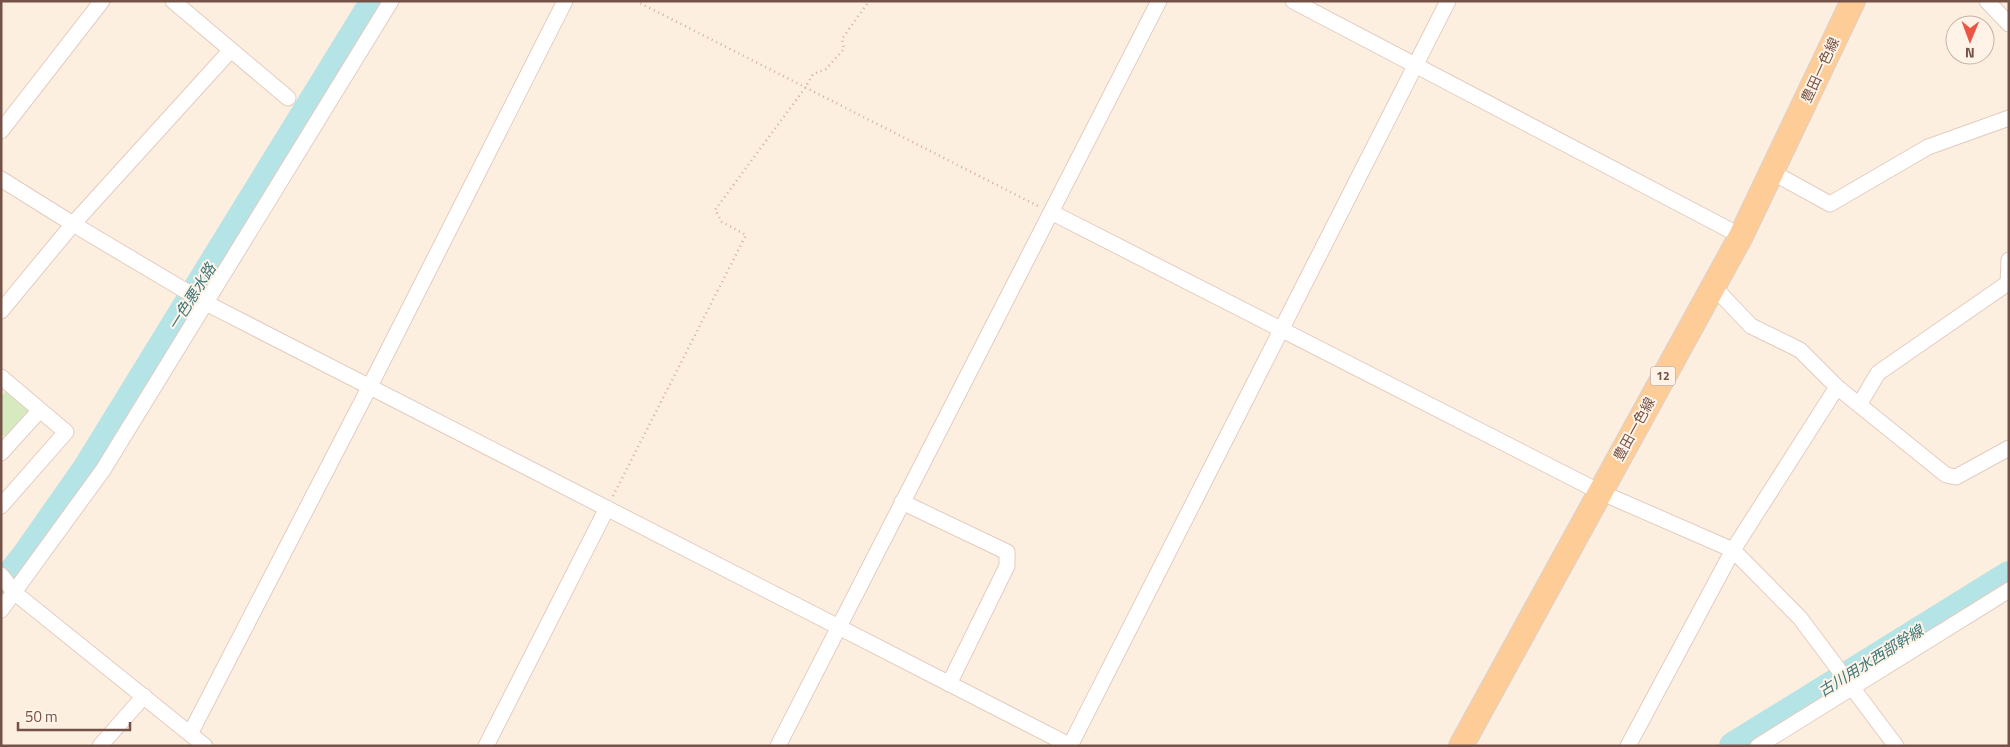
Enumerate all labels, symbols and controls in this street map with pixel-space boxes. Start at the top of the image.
north arrow [1945,15,1995,65]
street label: 豊田一色線 [1795,34,1844,106]
text: N [1965,43,1975,64]
water label: 一色悪水路 [162,257,222,335]
road number: 12 [1650,366,1676,386]
street label: 豊田一色線 [1607,393,1660,464]
water label: 古川用水西部幹線 [1814,618,1929,702]
scale bar [18,700,130,732]
text: 50 m [25,705,58,728]

